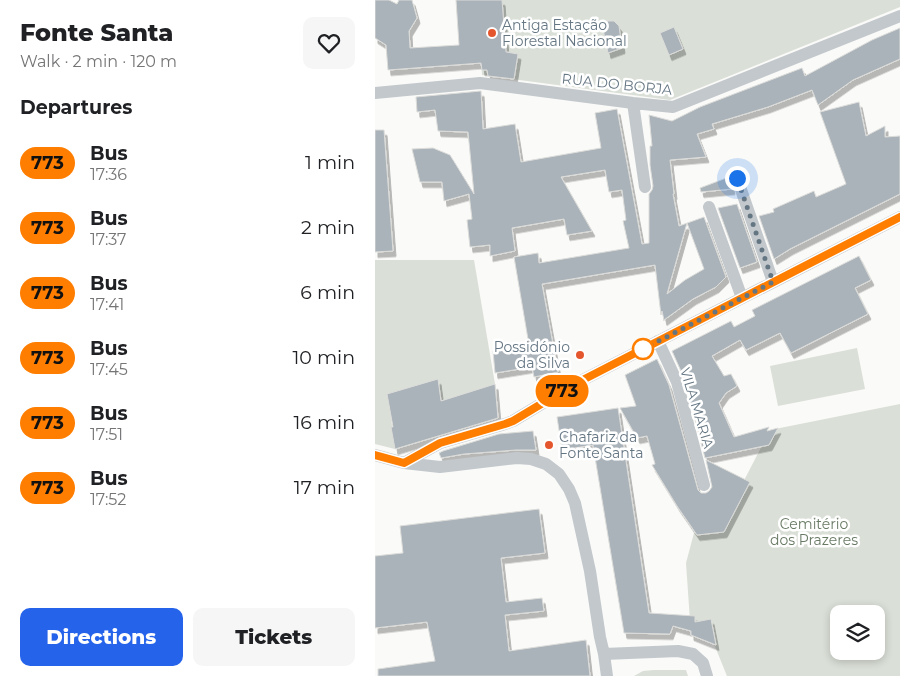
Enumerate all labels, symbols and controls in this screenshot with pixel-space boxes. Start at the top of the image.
place label: Antiga Estação Florestal Nacional [502,16,627,50]
button: heart [303,17,355,69]
text: Fonte Santa [20,18,173,47]
marker: Antiga Estação Florestal Nacional [486,27,498,39]
text: Walk · 2 min · 120 m [20,52,177,71]
street label: RUA DO BORJA [561,69,674,99]
text: Departures [20,96,132,119]
text: Bus [90,142,128,165]
text: 1 min [305,151,355,174]
text: 773 [31,152,64,174]
text: 17:36 [90,165,127,184]
your location [725,166,750,191]
text: Bus [90,207,128,230]
text: 2 min [301,216,355,239]
text: 773 [31,217,64,239]
text: 17:37 [90,230,127,249]
text: Bus [90,272,128,295]
text: 6 min [300,281,355,304]
text: 773 [31,282,64,304]
text: 17:41 [90,295,124,314]
text: Bus [90,337,128,360]
place label: Possidónio da Silva [494,338,570,372]
unlabelled marker [632,338,654,360]
text: 10 min [292,346,355,369]
text: 773 [31,347,64,369]
marker: Possidónio da Silva [574,349,586,361]
text: 17:45 [90,360,128,379]
street label: VILA MARIA [676,365,718,451]
line badge: 773 [533,375,591,407]
text: 773 [546,380,578,402]
text: Bus [90,402,128,425]
text: 16 min [293,411,355,434]
text: 773 [31,412,64,434]
text: 17:51 [90,425,123,444]
place label: Chafariz da Fonte Santa [559,428,643,462]
marker: Chafariz da Fonte Santa [543,439,555,451]
text: Bus [90,467,128,490]
text: 17 min [294,476,355,499]
text: 773 [31,477,64,499]
text: 17:52 [90,490,126,509]
park label: Cemitério dos Prazeres [770,515,858,549]
map controls [830,605,885,660]
button: layers [830,605,885,660]
button: Directions [20,608,183,666]
button: Tickets [193,608,355,666]

